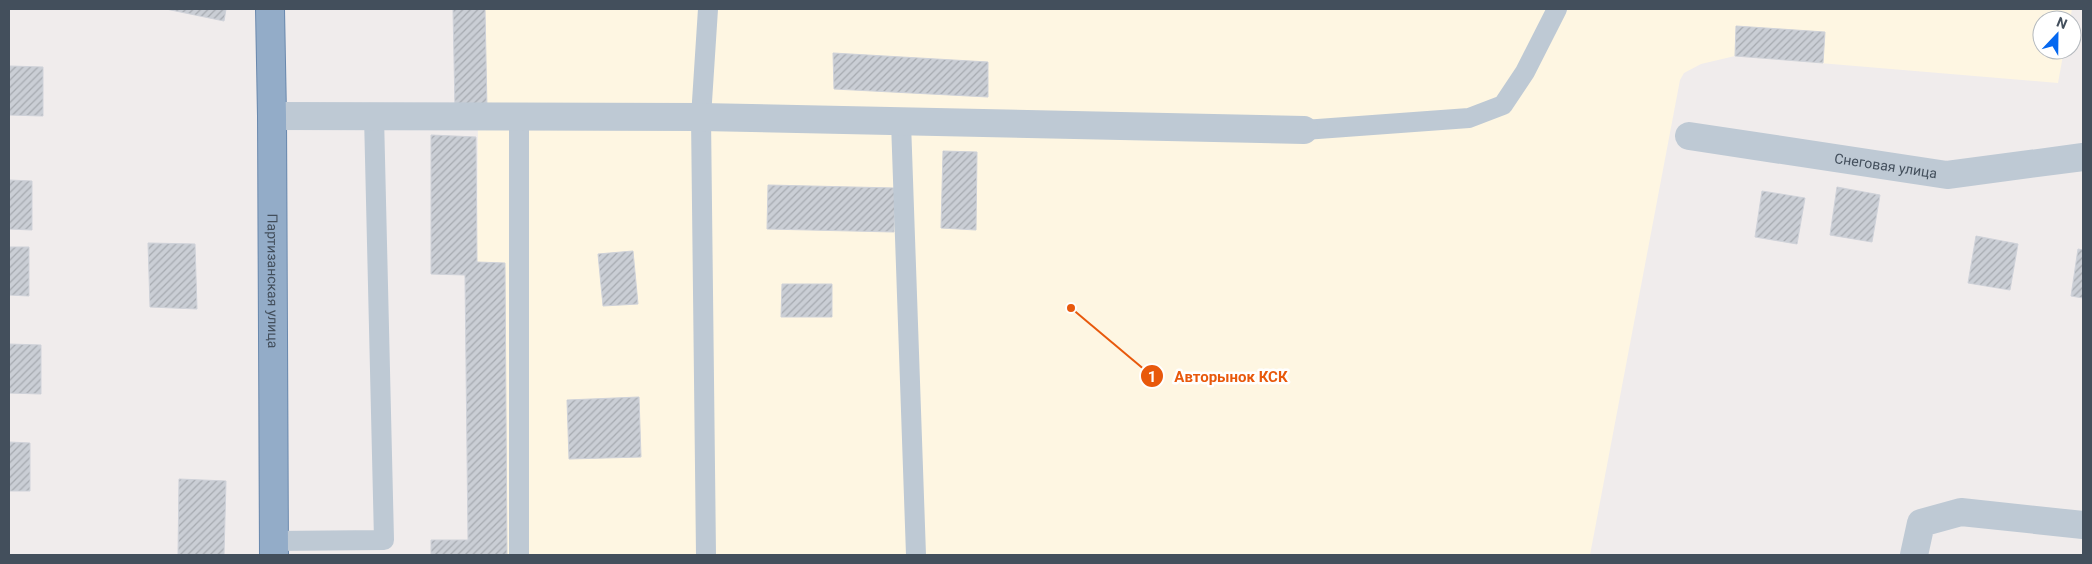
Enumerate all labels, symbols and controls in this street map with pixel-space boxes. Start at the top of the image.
north arrow [2032,10,2082,60]
text: N [2054,14,2069,32]
street label: Снеговая улица [1833,150,1938,181]
street label: Партизанская улица [264,214,281,348]
callout: Авторынок КСК [1139,361,1298,391]
text: 1 [1148,368,1156,386]
text: Авторынок КСК [1174,368,1288,386]

